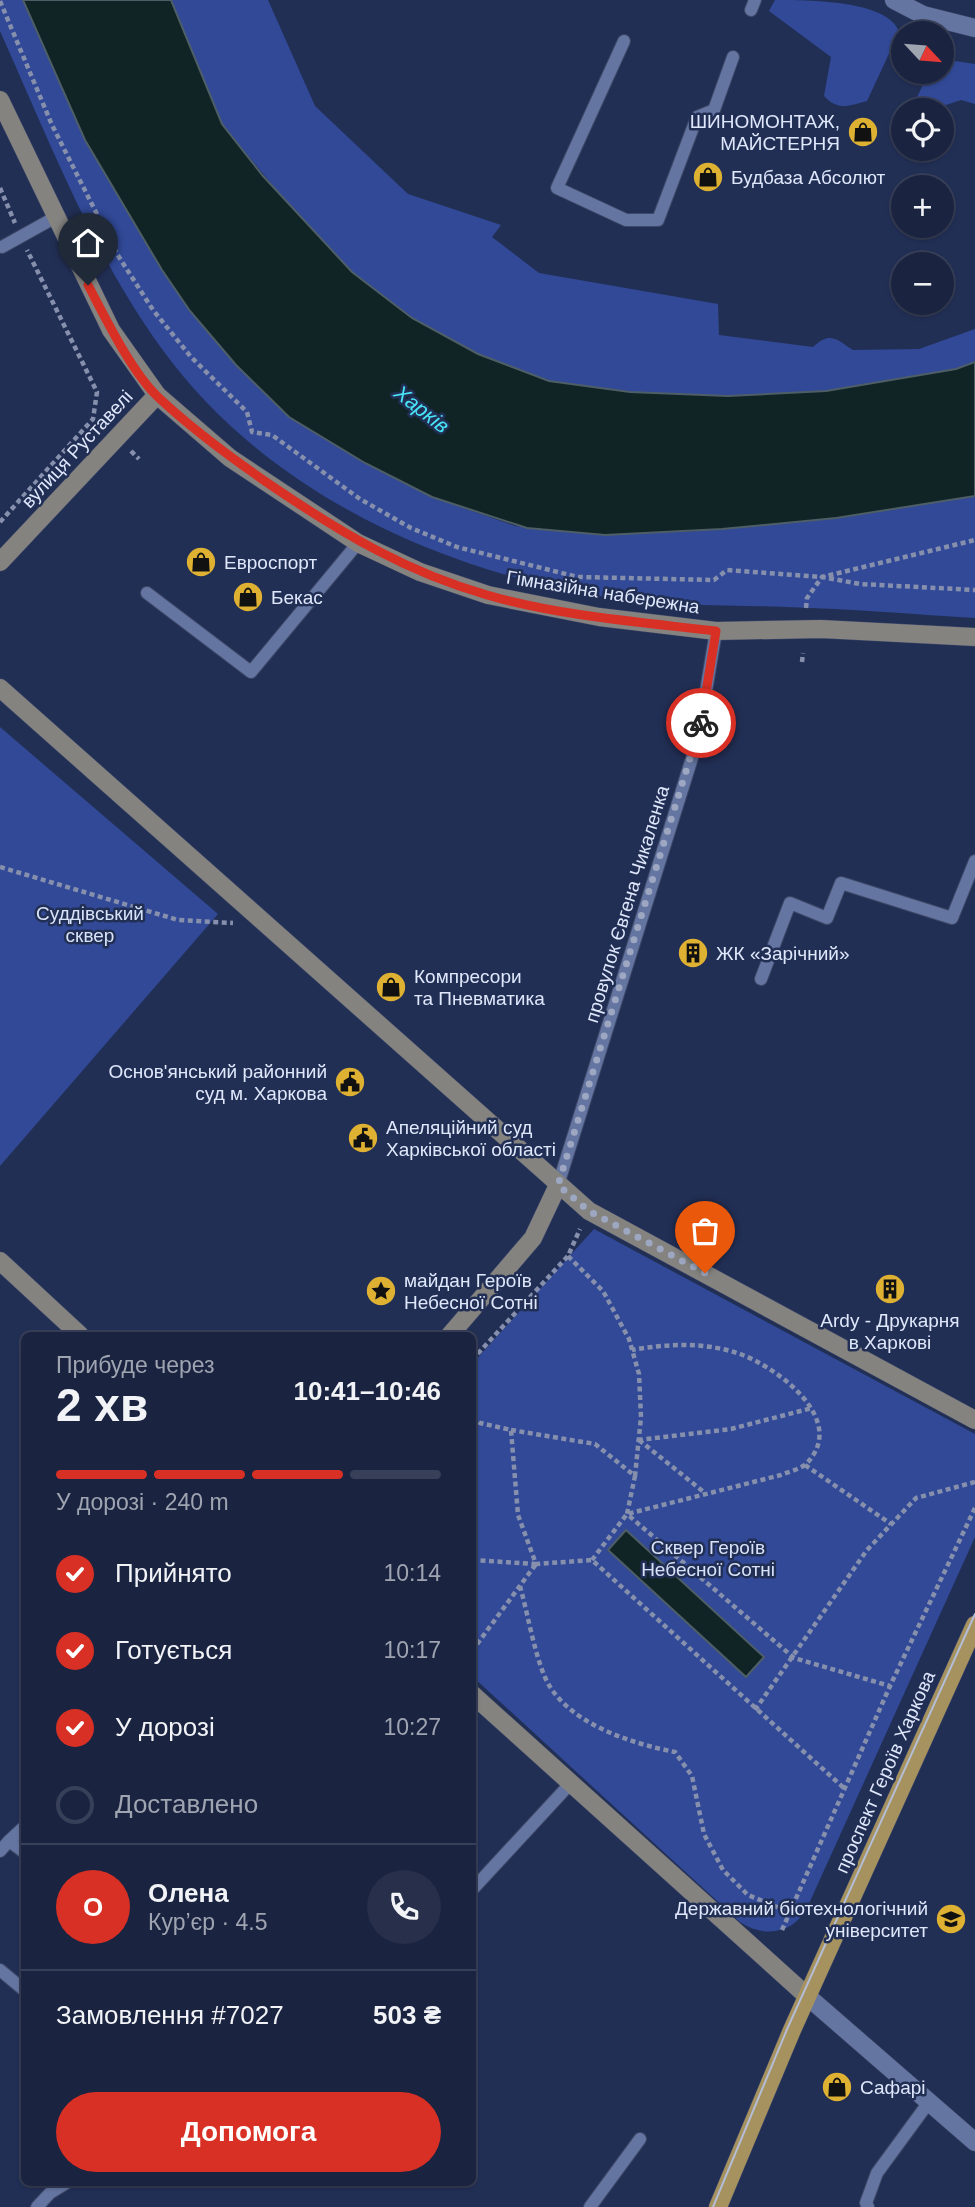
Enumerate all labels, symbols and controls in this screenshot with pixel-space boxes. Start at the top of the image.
north arrow [891,21,954,84]
map controls [891,21,954,315]
button: locate [891,98,954,161]
place label: ШИНОМОНТАЖ, МАЙСТЕРНЯ [690,111,840,154]
shop icon: ШИНОМОНТАЖ, МАЙСТЕРНЯ [846,115,880,149]
shop icon: Будбаза Абсолют [691,160,725,194]
place label: Будбаза Абсолют [731,167,885,188]
button: + [891,175,954,238]
pin [58,213,118,285]
icon: home [69,224,107,262]
button: − [891,252,954,315]
water label: Харків [389,380,454,437]
street label: вулиця Руставелі [17,386,137,512]
shop icon: Евроспорт [184,545,218,579]
place label: Евроспорт [224,552,317,573]
street label: Гімназійна набережна [505,566,702,618]
shop icon: Бекас [231,580,265,614]
place label: Бекас [271,587,323,608]
courier [666,688,736,758]
icon: bike [682,704,720,742]
street label: провулок Євгена Чикаленка [581,782,673,1025]
park label: Суддівський сквер [36,903,144,946]
building icon: ЖК «Зарічний» [676,936,710,970]
place label: ЖК «Зарічний» [716,943,849,964]
place label: Компресори та Пневматика [414,966,545,1009]
shop icon: Компресори та Пневматика [374,970,408,1004]
place label: Основ'янський районний суд м. Харкова [108,1061,327,1104]
public building icon: Основ'янський районний суд м. Харкова [333,1065,367,1099]
place label: Апеляційний суд Харківської області [386,1117,556,1160]
public building icon: Апеляційний суд Харківської області [346,1121,380,1155]
pin [675,1201,735,1273]
icon: bag [686,1212,724,1250]
place label: майдан Героїв Небесної Сотні [404,1270,538,1313]
building icon: Ardy - Друкарня в Харкові [873,1272,907,1306]
place icon: майдан Героїв Небесної Сотні [364,1274,398,1308]
place label: Ardy - Друкарня в Харкові [820,1310,960,1353]
text: Прибуде через [56,1352,215,1378]
text: 10:41–10:46 [294,1376,441,1406]
text: 2 хв [56,1379,148,1431]
text: У дорозі · 240 m [56,1489,229,1515]
park label: Сквер Героїв Небесної Сотні [641,1537,775,1580]
icon: check [56,1555,94,1593]
text: Прийнято [115,1558,232,1588]
text: 10:14 [383,1560,441,1586]
icon: check [56,1632,94,1670]
text: Готується [115,1635,232,1665]
text: 10:17 [383,1637,441,1663]
street label: проспект Героїв Харкова [831,1667,939,1876]
icon: check [56,1709,94,1747]
text: У дорозі [115,1712,215,1742]
text: 10:27 [383,1714,441,1740]
text: Доставлено [115,1789,258,1819]
button: phone [367,1870,441,1944]
text: Олена [148,1878,229,1908]
text: О [83,1892,103,1922]
place label: Державний біотехнологічний університет [675,1898,928,1941]
school or university icon: Державний біотехнологічний університет [934,1902,968,1936]
text: Кур’єр · 4.5 [148,1909,267,1935]
text: Замовлення #7027 [56,2000,284,2030]
text: 503 ₴ [373,2000,441,2030]
shop icon: Сафарі [820,2070,854,2104]
place label: Сафарі [860,2077,926,2098]
button: Допомога [56,2092,441,2172]

